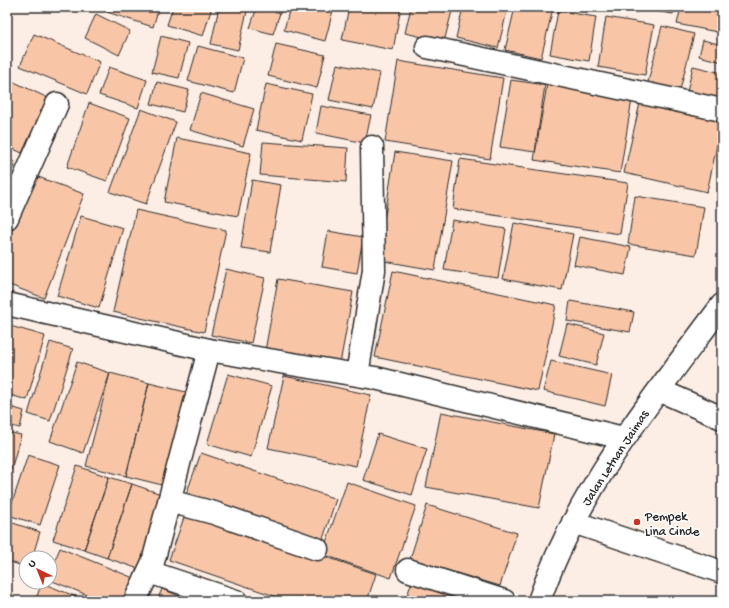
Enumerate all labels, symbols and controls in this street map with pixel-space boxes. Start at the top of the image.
street label: Jalan Letnan Jaimas [580,407,653,509]
place label: Pempek Lina Cinde [644,510,700,540]
marker: Pempek Lina Cinde [632,517,642,527]
north arrow [18,550,58,590]
text: U [26,557,39,571]

